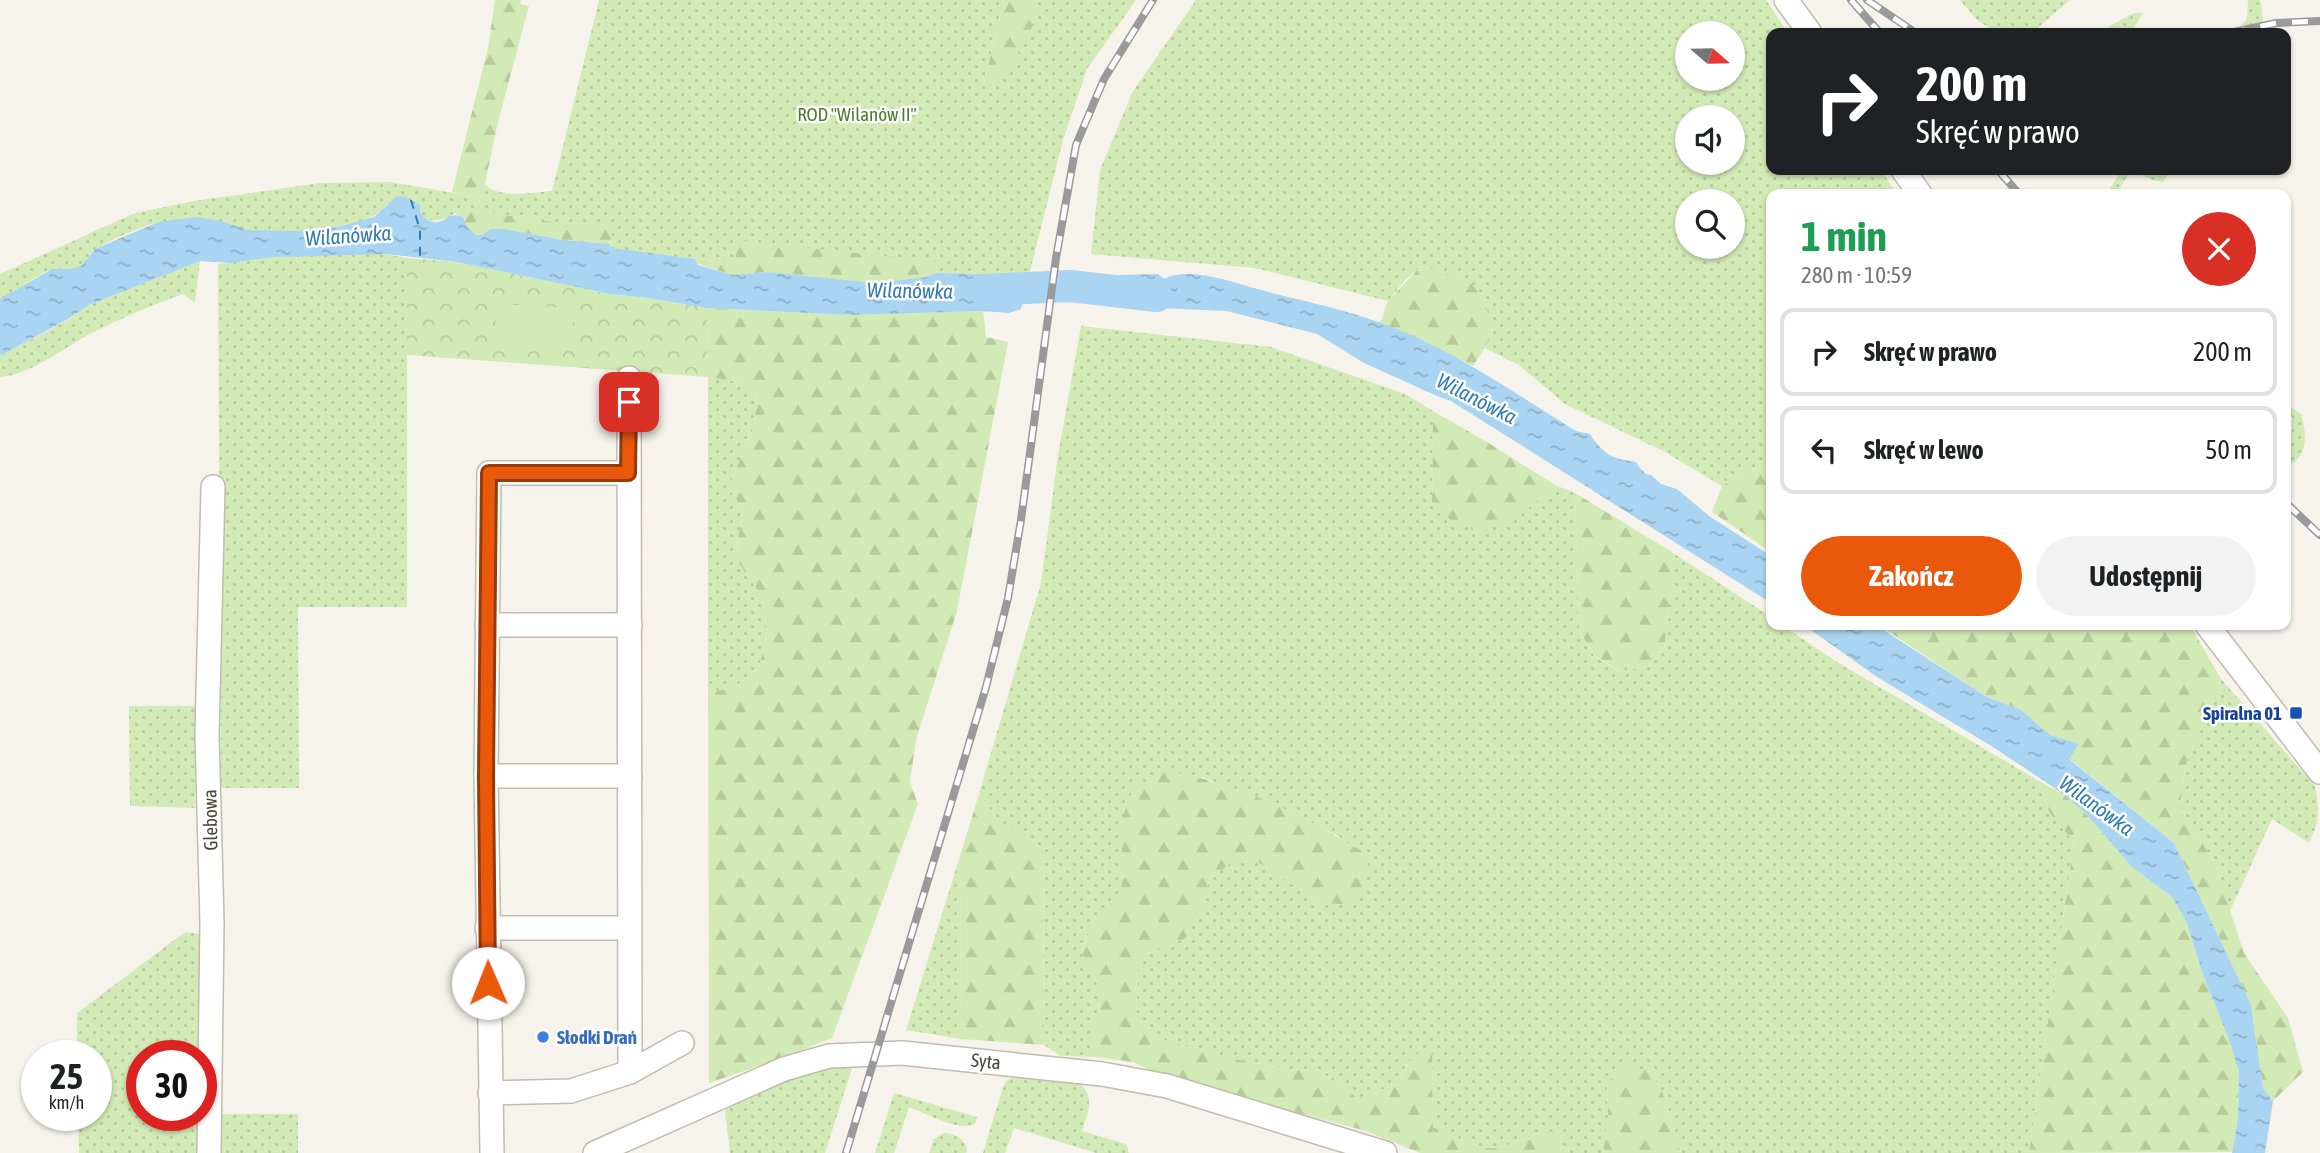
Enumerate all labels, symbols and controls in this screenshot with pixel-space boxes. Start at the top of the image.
north arrow [1675,21,1745,91]
map controls [1675,21,1745,259]
text: 200 m [1916,55,2027,111]
icon: right [1801,56,1892,147]
park label: ROD "Wilanów II" [797,103,917,125]
button: sound [1675,105,1745,175]
text: Skręć w prawo [1916,113,2080,150]
button: search [1675,189,1745,259]
text: 1 min [1801,212,1887,260]
button: close [2182,212,2256,286]
water label: Wilanówka [304,220,392,250]
text: 280 m · 10:59 [1801,262,1912,288]
water label: Wilanówka [867,277,953,303]
icon: right [1805,333,1843,371]
text: Skręć w prawo [1864,337,1997,367]
text: 200 m [2193,337,2252,367]
water label: Wilanówka [1433,368,1521,428]
pin [599,372,659,432]
icon: arrive [610,383,648,421]
icon: left [1805,431,1843,469]
text: Skręć w lewo [1864,435,1984,465]
text: 50 m [2205,435,2252,465]
button: Zakończ [1801,536,2022,616]
button: Udostępnij [2036,536,2256,616]
place label: Spiralna 01 [2203,702,2282,724]
marker: Spiralna 01 [2288,705,2304,721]
water label: Wilanówka [2055,770,2139,840]
street label: Glebowa [198,789,222,851]
position arrow [451,946,525,1020]
place label: Słodki Drań [557,1026,637,1048]
marker: Słodki Drań [535,1029,551,1045]
speed limit sign: 30 [126,1040,217,1131]
street label: Syta [970,1048,1002,1074]
text: 25 [50,1056,83,1096]
text: km/h [49,1092,84,1113]

